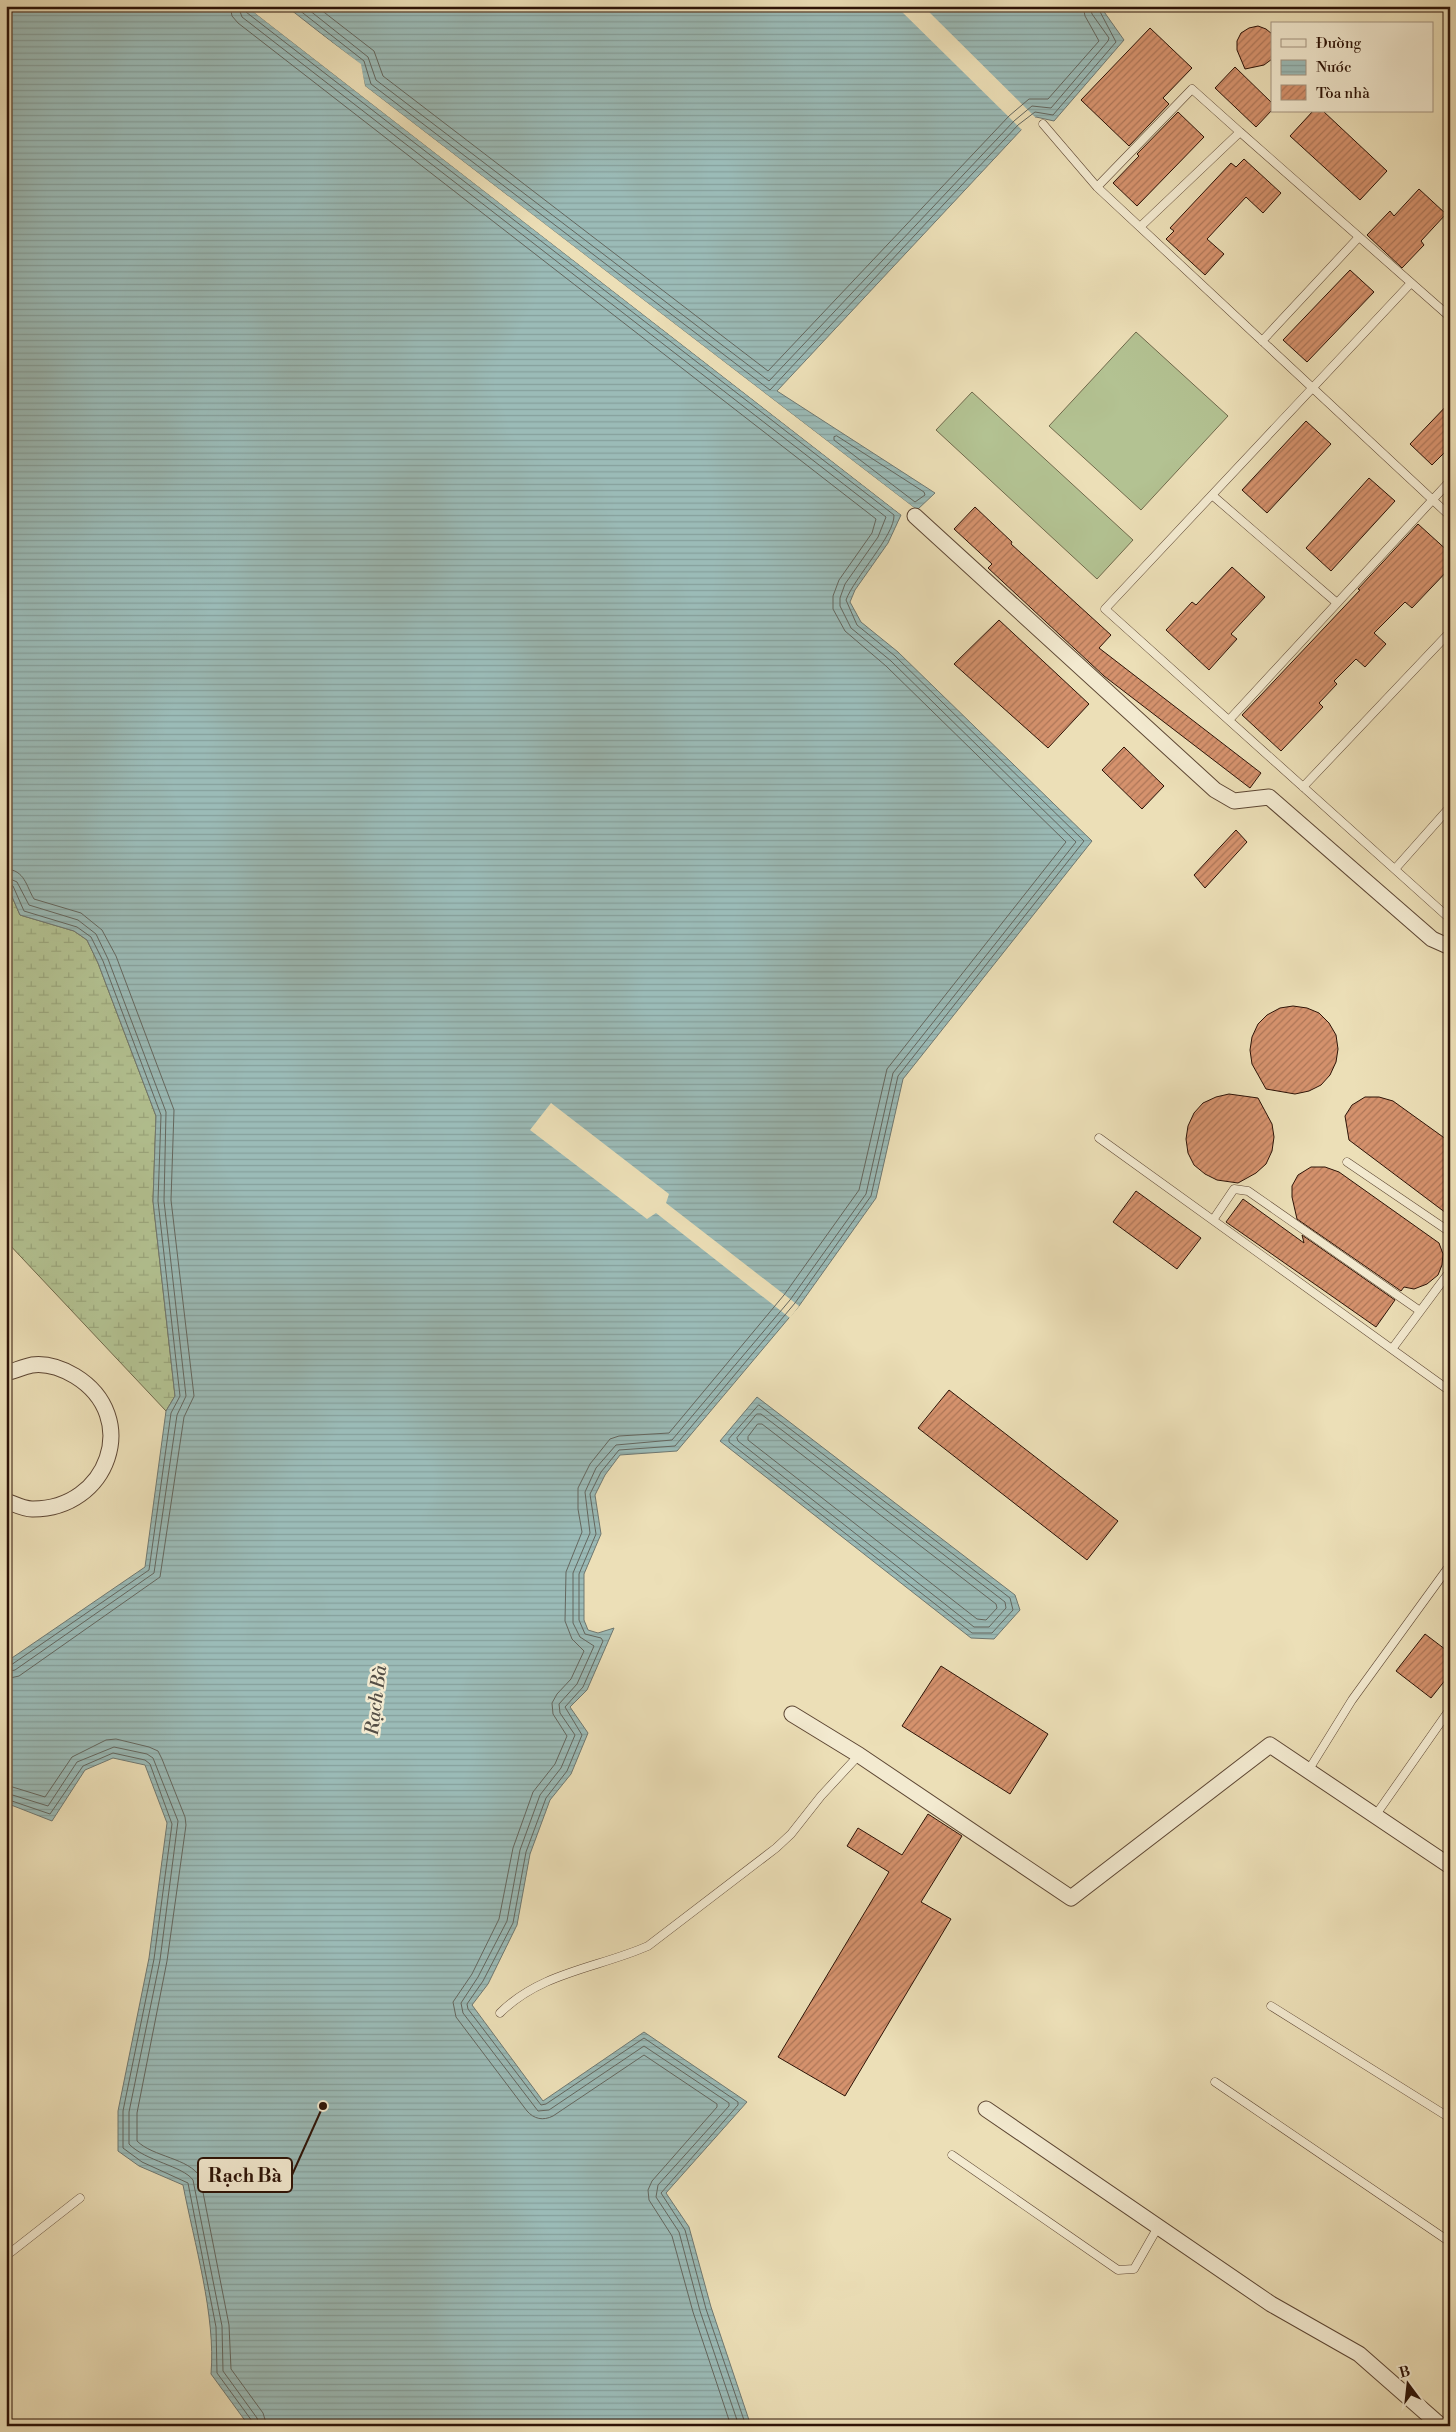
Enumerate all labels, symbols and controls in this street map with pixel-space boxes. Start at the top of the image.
legend [1271,22,1434,112]
text: Đường [1316,34,1362,53]
text: Nước [1316,58,1352,77]
text: Tòa nhà [1316,84,1370,103]
water label: Rạch Bà [360,1663,392,1737]
callout: Rạch Bà [198,2158,292,2192]
text: Rạch Bà [208,2164,283,2188]
north arrow [1384,2360,1434,2410]
text: B [1397,2362,1412,2382]

